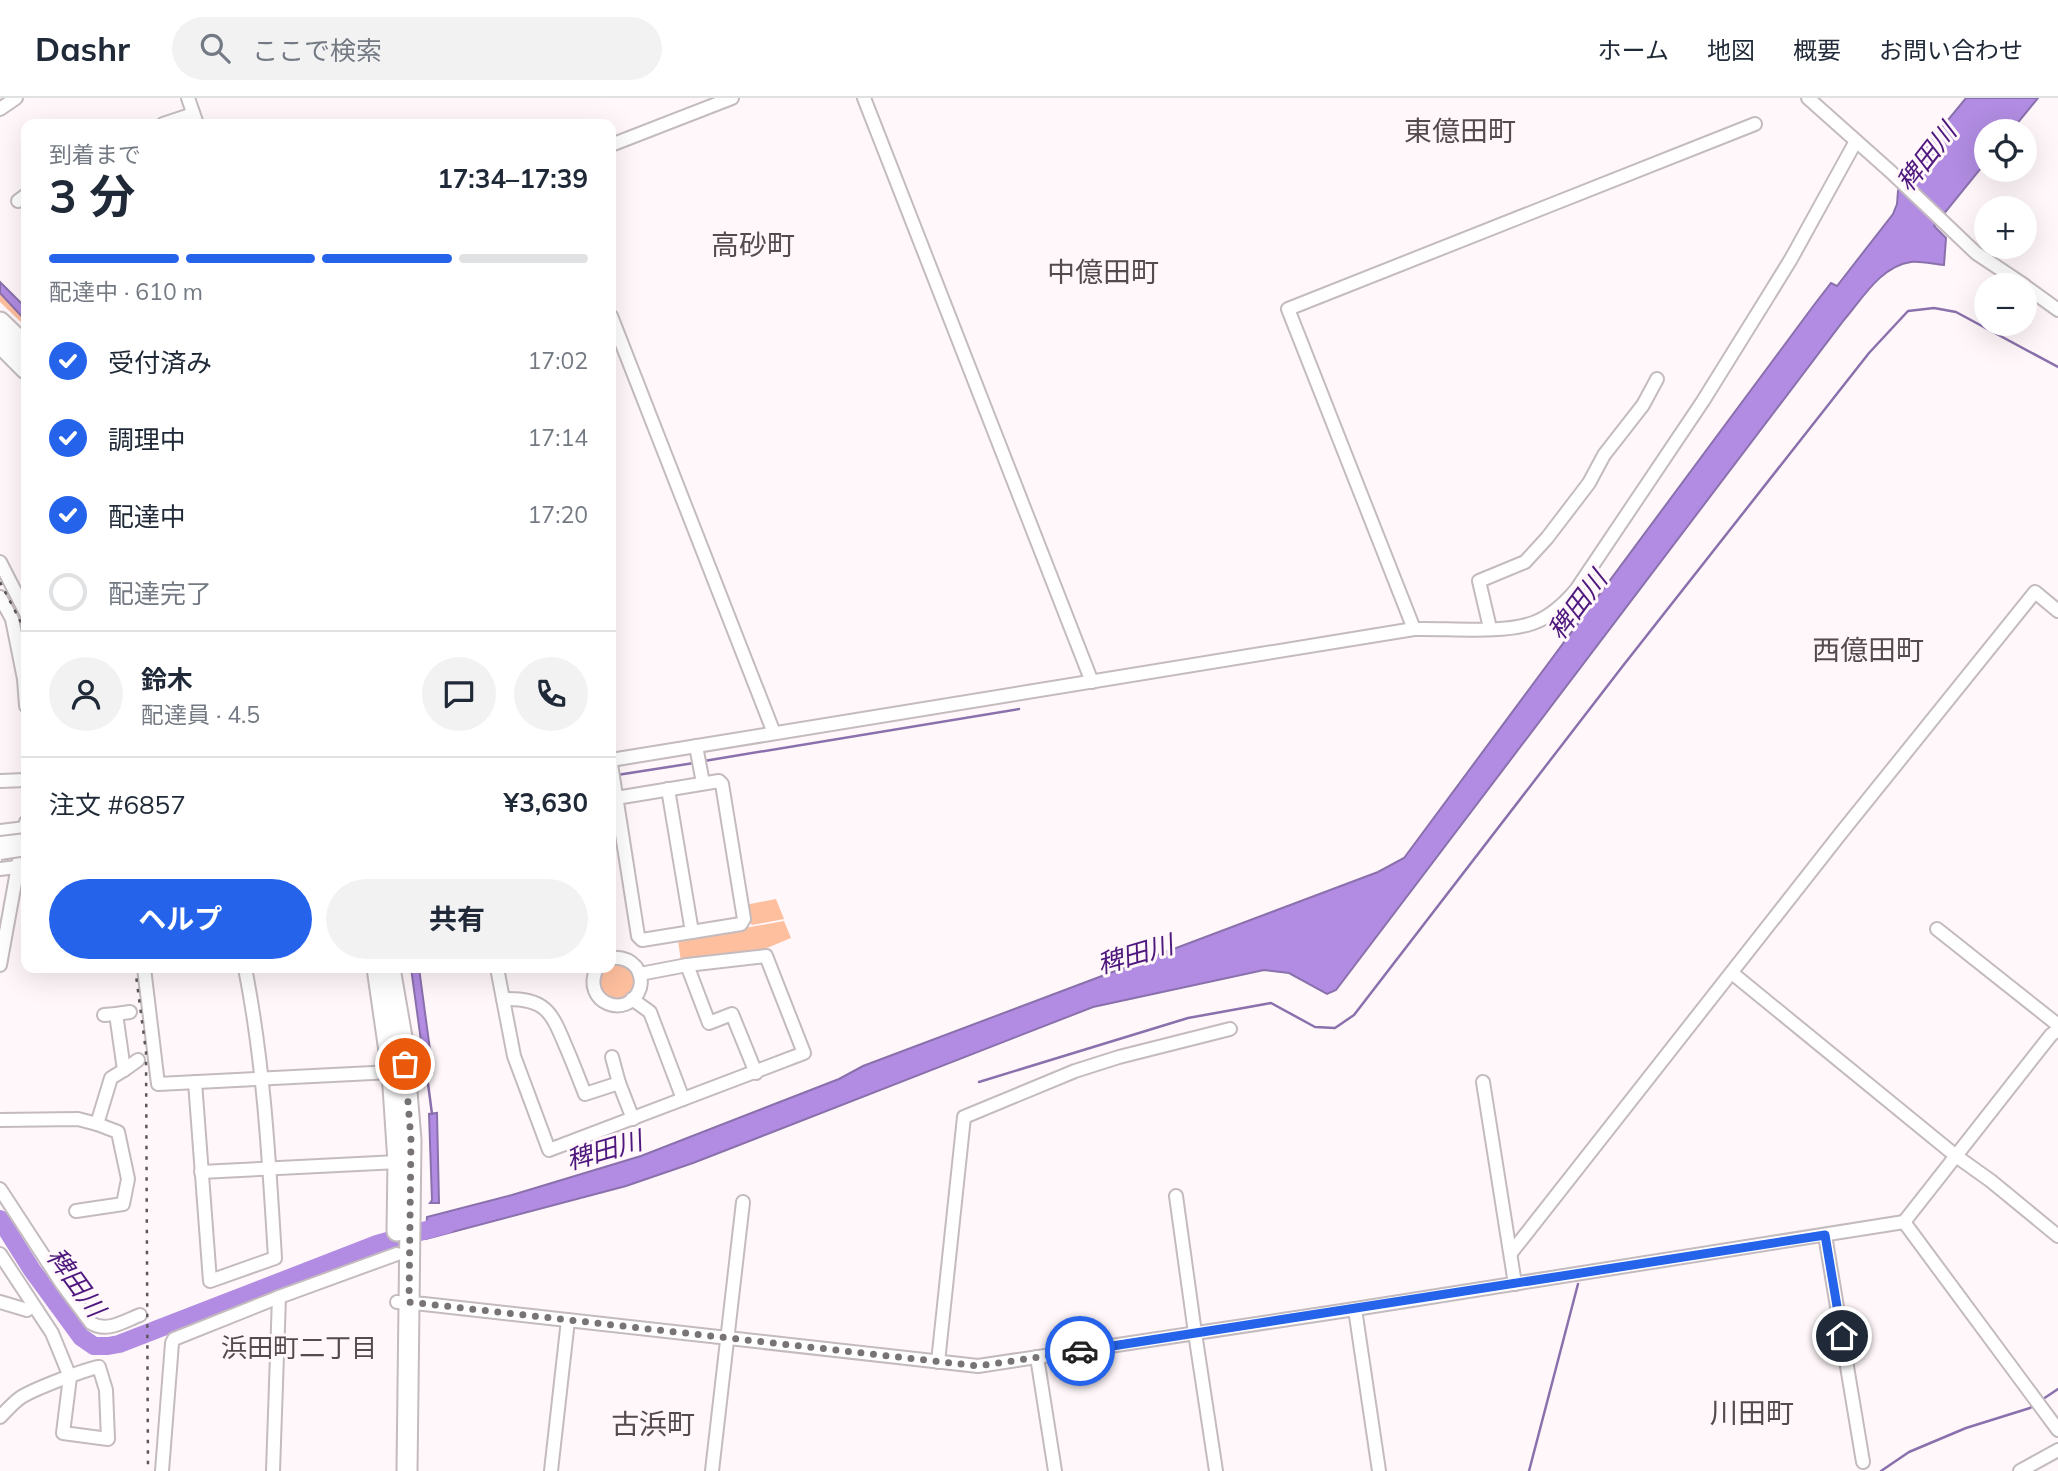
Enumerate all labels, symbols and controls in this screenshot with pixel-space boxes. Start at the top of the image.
search box [172,17,662,80]
text: Dashr [35,28,130,69]
icon: search [196,29,234,67]
text: ここで検索 [252,34,382,67]
text: ホーム [1598,35,1669,65]
text: 地図 [1707,35,1755,65]
text: 概要 [1793,35,1841,65]
text: お問い合わせ [1879,35,2023,65]
district label: 東億田町 [1404,113,1516,148]
water label: 稗田川 [1889,114,1965,198]
map controls [1974,119,2037,336]
button: locate [1974,119,2037,182]
text: 到着まで [49,140,141,169]
text: 17:34–17:39 [437,162,588,195]
text: 3 分 [49,167,135,225]
button: + [1974,196,2037,259]
district label: 高砂町 [711,227,795,262]
district label: 中億田町 [1047,254,1159,289]
button: − [1974,273,2037,336]
text: 配達中 · 610 m [49,277,203,306]
icon: check [49,342,87,380]
text: 受付済み [108,346,212,379]
text: 17:02 [528,346,588,375]
icon: check [49,419,87,457]
text: 調理中 [108,423,186,456]
text: 17:14 [528,423,588,452]
icon: check [49,496,87,534]
text: 配達中 [108,500,186,533]
text: 17:20 [528,500,588,529]
water label: 稗田川 [1540,562,1615,646]
text: 配達完了 [108,577,212,610]
district label: 西億田町 [1812,632,1924,667]
button: person [49,657,123,731]
button: chat [422,657,496,731]
button: phone [514,657,588,731]
text: 鈴木 [141,663,193,696]
text: 配達員 · 4.5 [141,700,260,729]
text: ¥3,630 [504,786,588,819]
text: 注文 #6857 [49,788,186,821]
button: ヘルプ [49,879,312,959]
button: 共有 [326,879,588,959]
water label: 稗田川 [1093,927,1180,981]
pin [375,1034,435,1094]
icon: bag [386,1045,424,1083]
water label: 稗田川 [562,1123,649,1177]
water label: 稗田川 [40,1241,114,1326]
pin [1812,1306,1872,1366]
courier [1045,1316,1115,1386]
icon: home [1823,1317,1861,1355]
district label: 浜田町二丁目 [221,1331,377,1364]
icon: car [1061,1332,1099,1370]
district label: 川田町 [1710,1395,1794,1430]
district label: 古浜町 [611,1406,695,1441]

